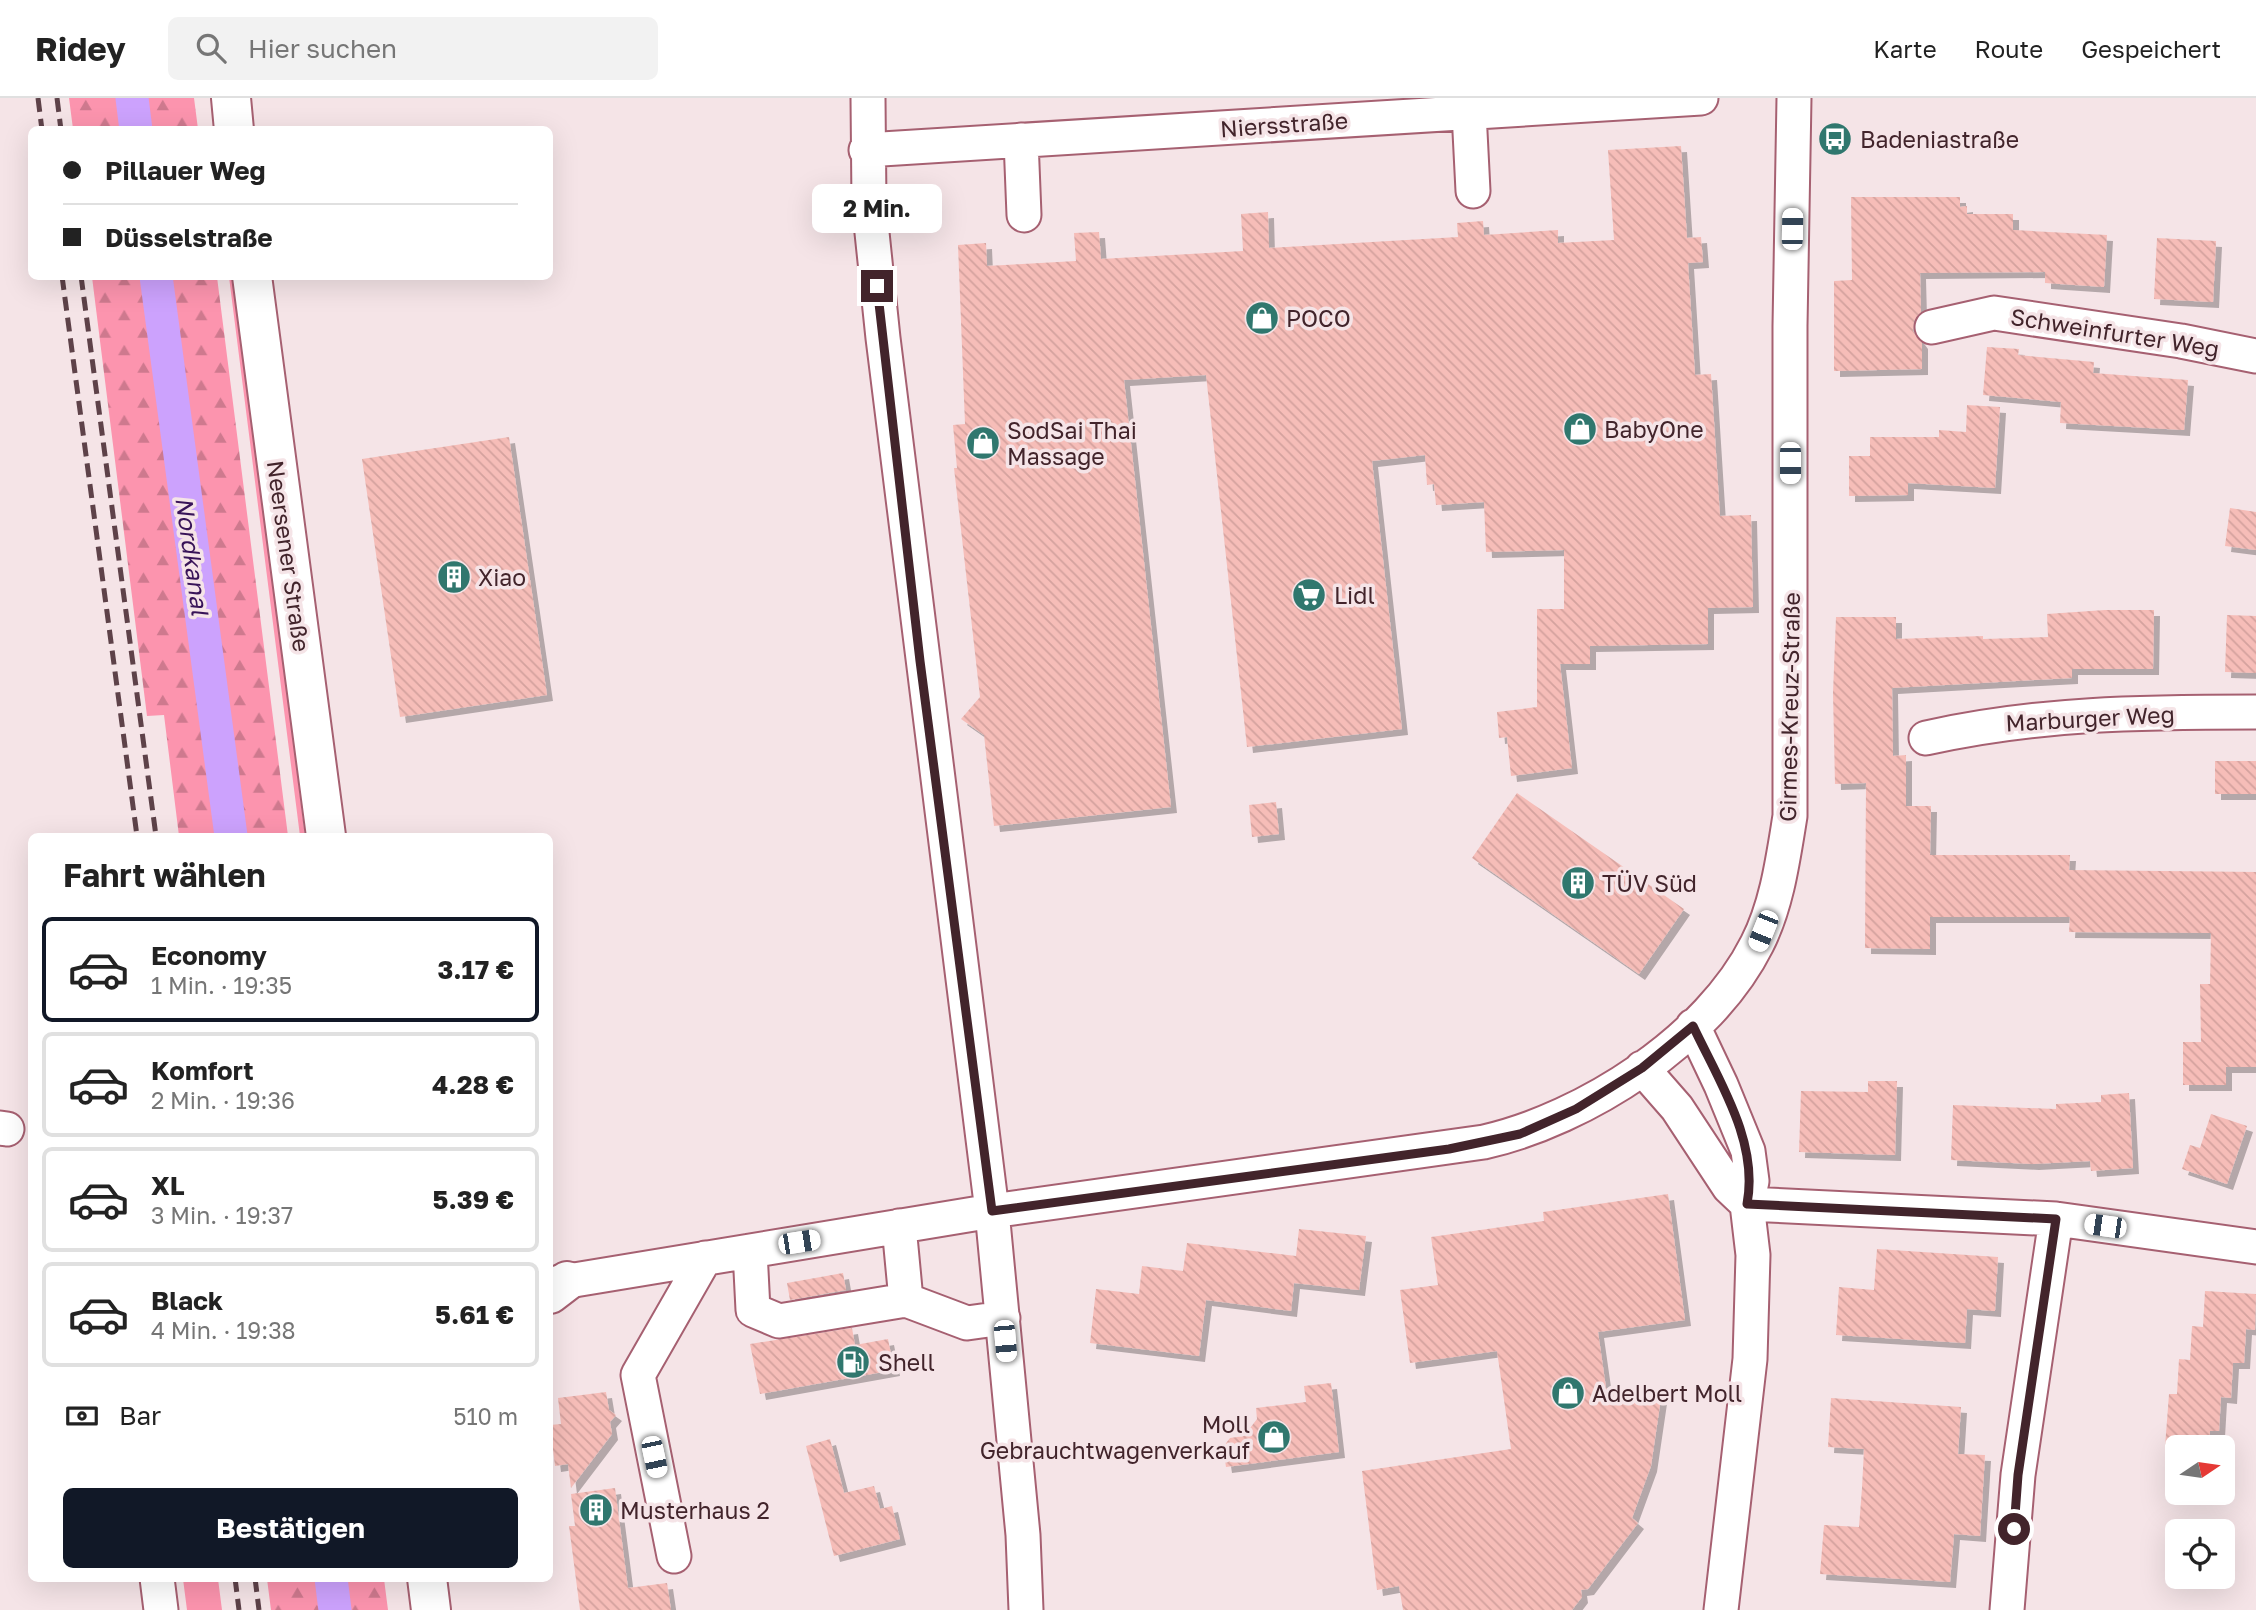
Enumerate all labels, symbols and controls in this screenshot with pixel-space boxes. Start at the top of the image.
search box [168,17,658,80]
text: Ridey [35,29,126,68]
icon: search [192,29,230,67]
text: Hier suchen [248,33,397,64]
text: Karte [1873,34,1937,63]
text: Route [1975,34,2043,63]
text: Gespeichert [2081,34,2221,63]
street label: Niersstraße [1219,106,1349,142]
bus stop icon: Badeniastraße [1816,120,1854,158]
place label: Badeniastraße [1860,125,2019,153]
text: Pillauer Weg [105,155,266,186]
callout: 2 Min. [812,184,942,234]
text: 2 Min. [843,194,911,222]
car [1782,208,1803,250]
text: Düsselstraße [105,222,273,253]
route end [861,270,893,302]
shop icon: POCO [1243,299,1281,337]
street label: Schweinfurter Weg [2009,302,2221,362]
place label: POCO [1286,304,1351,332]
shop icon: BabyOne [1561,410,1599,448]
place label: BabyOne [1604,415,1703,443]
place label: SodSai Thai Massage [1007,416,1137,470]
shop icon: SodSai Thai Massage [964,424,1002,462]
car [1780,442,1801,484]
street label: Neersener Straße [262,459,316,653]
water label: Nordkanal [170,495,216,618]
building icon: Xiao [435,558,473,596]
place label: Xiao [478,563,526,591]
supermarket icon: Lidl [1290,576,1328,614]
place label: Lidl [1334,581,1375,609]
street label: Girmes-Kreuz-Straße [1773,592,1805,822]
street label: Marburger Weg [2005,700,2175,736]
text: Fahrt wählen [63,856,266,894]
building icon: TÜV Süd [1559,864,1597,902]
place label: TÜV Süd [1602,869,1697,897]
car [1746,908,1781,954]
icon: car [67,938,130,1001]
text: Economy [151,940,267,971]
text: 3.17 € [437,954,514,985]
text: 1 Min. · 19:35 [151,971,292,999]
icon: car [67,1053,130,1116]
text: Komfort [151,1055,254,1086]
text: 4.28 € [432,1069,514,1100]
text: 2 Min. · 19:36 [151,1086,295,1114]
icon: car [67,1168,130,1231]
text: XL [151,1170,185,1201]
text: 5.39 € [433,1184,514,1215]
text: 3 Min. · 19:37 [151,1201,293,1229]
car [2083,1213,2128,1239]
car [777,1228,822,1256]
icon: car [67,1283,130,1346]
text: Black [151,1285,223,1316]
text: 5.61 € [435,1299,514,1330]
text: 4 Min. · 19:38 [151,1316,296,1344]
car [993,1319,1018,1363]
fuel station icon: Shell [834,1343,872,1381]
place label: Shell [878,1348,935,1376]
shop icon: Adelbert Moll [1549,1374,1587,1412]
place label: Adelbert Moll [1592,1379,1742,1407]
icon: cash [63,1397,101,1435]
text: Bar [119,1400,161,1431]
text: 510 m [453,1402,518,1430]
place label: Moll Gebrauchtwagenverkauf [980,1410,1250,1464]
shop icon: Moll Gebrauchtwagenverkauf [1255,1418,1293,1456]
car [640,1434,669,1480]
north arrow [2165,1435,2235,1505]
map controls [2165,1435,2235,1589]
button: Bestätigen [63,1488,518,1568]
building icon: Musterhaus 2 [577,1491,615,1529]
place label: Musterhaus 2 [620,1496,770,1524]
route start [1998,1513,2030,1545]
button: locate [2165,1519,2235,1589]

